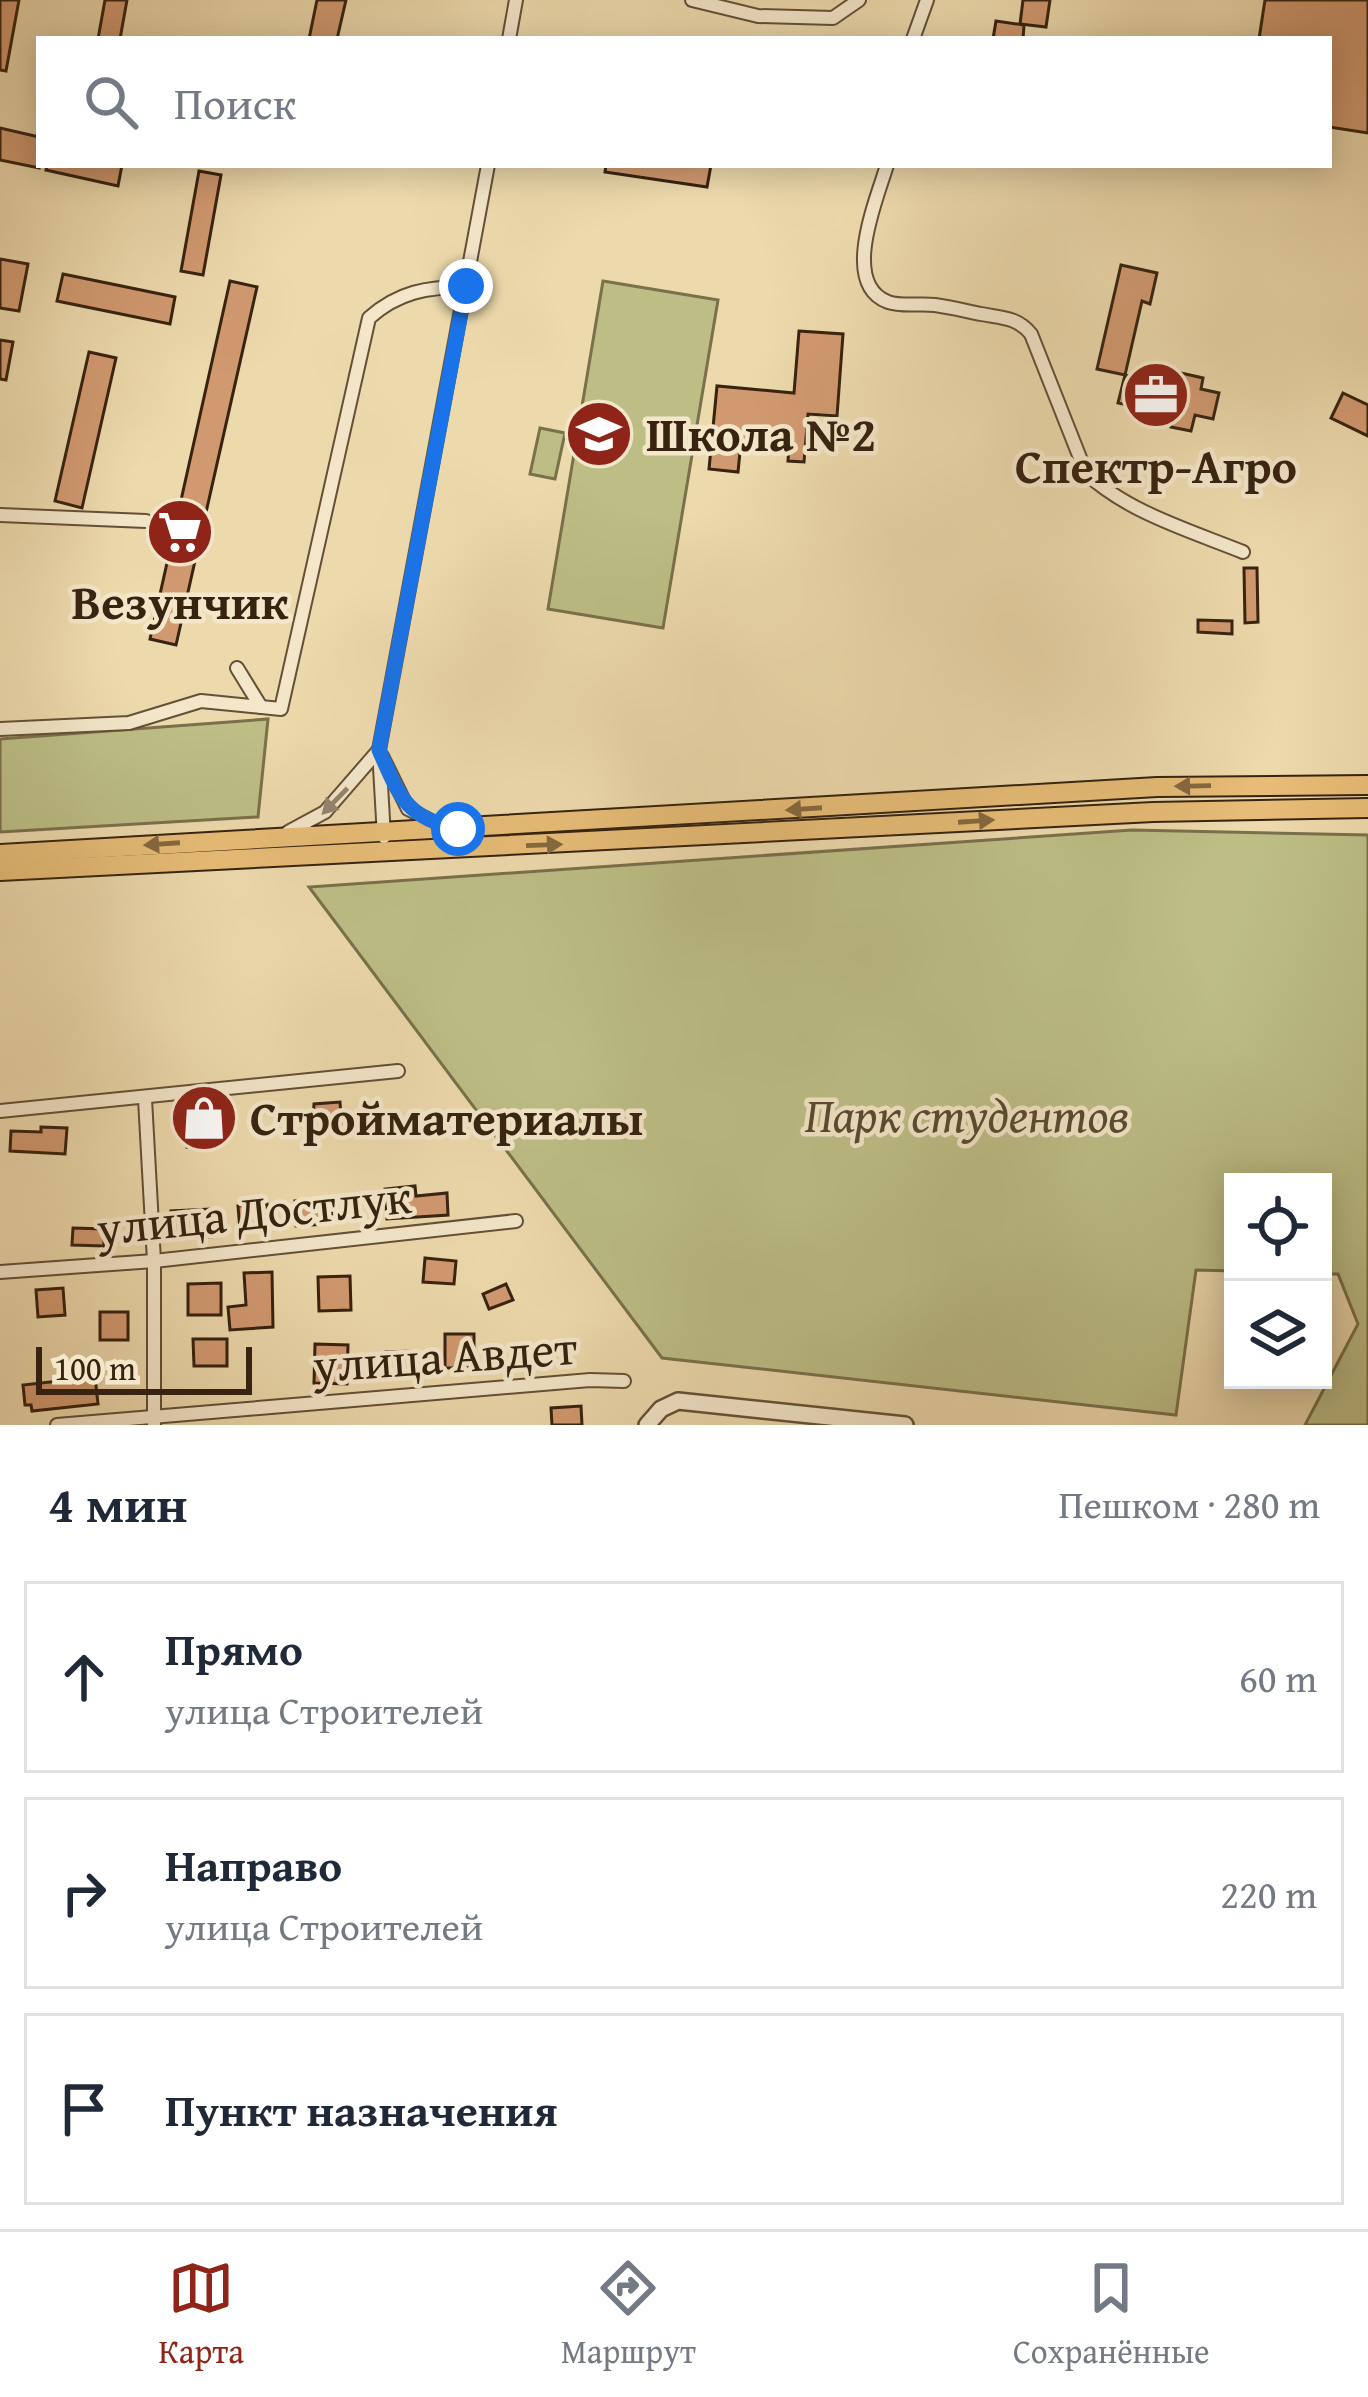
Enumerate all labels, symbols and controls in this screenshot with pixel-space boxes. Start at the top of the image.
search box [36,36,1332,168]
icon: search [78,69,144,135]
text: Поиск [174,70,296,135]
route end [439,259,493,313]
office icon: Спектр-Агро [1121,360,1191,430]
place label: Школа №2 [646,398,876,469]
school or university icon: Школа №2 [564,399,634,469]
place label: Спектр-Агро [1015,430,1297,501]
supermarket icon: Везунчик [145,497,215,567]
place label: Везунчик [72,566,289,637]
one-way arrow [1173,777,1211,796]
one-way arrow [321,786,349,815]
one-way arrow [785,800,822,819]
route start [431,802,485,856]
one-way arrow [958,812,995,831]
one-way arrow [142,835,180,854]
one-way arrow [526,835,564,854]
park label: Парк студентов [805,1079,1129,1150]
place label: Стройматериалы [250,1082,643,1153]
shop icon: Стройматериалы [169,1083,239,1153]
street label: улица Достлук [92,1160,415,1263]
map controls [1224,1173,1332,1389]
button: locate [1224,1173,1332,1281]
button: layers [1224,1281,1332,1389]
street label: улица Авдет [310,1311,579,1400]
scale bar [36,1341,252,1394]
text: 100 m [54,1344,136,1392]
text: 4 мин [48,1466,187,1541]
text: Пешком · 280 m [1058,1475,1320,1532]
text: Прямо [165,1616,303,1681]
icon: ahead [51,1644,117,1710]
text: 60 m [1239,1649,1317,1706]
text: улица Строителей [165,1681,483,1738]
text: Направо [165,1832,342,1897]
icon: right [51,1860,117,1926]
text: 220 m [1220,1865,1317,1922]
text: улица Строителей [165,1897,483,1954]
icon: arrive [51,2076,117,2142]
text: Пункт назначения [165,2077,558,2142]
tab: Карта [159,2255,244,2375]
tab: Маршрут [561,2255,696,2375]
tab: Сохранённые [1013,2255,1210,2375]

